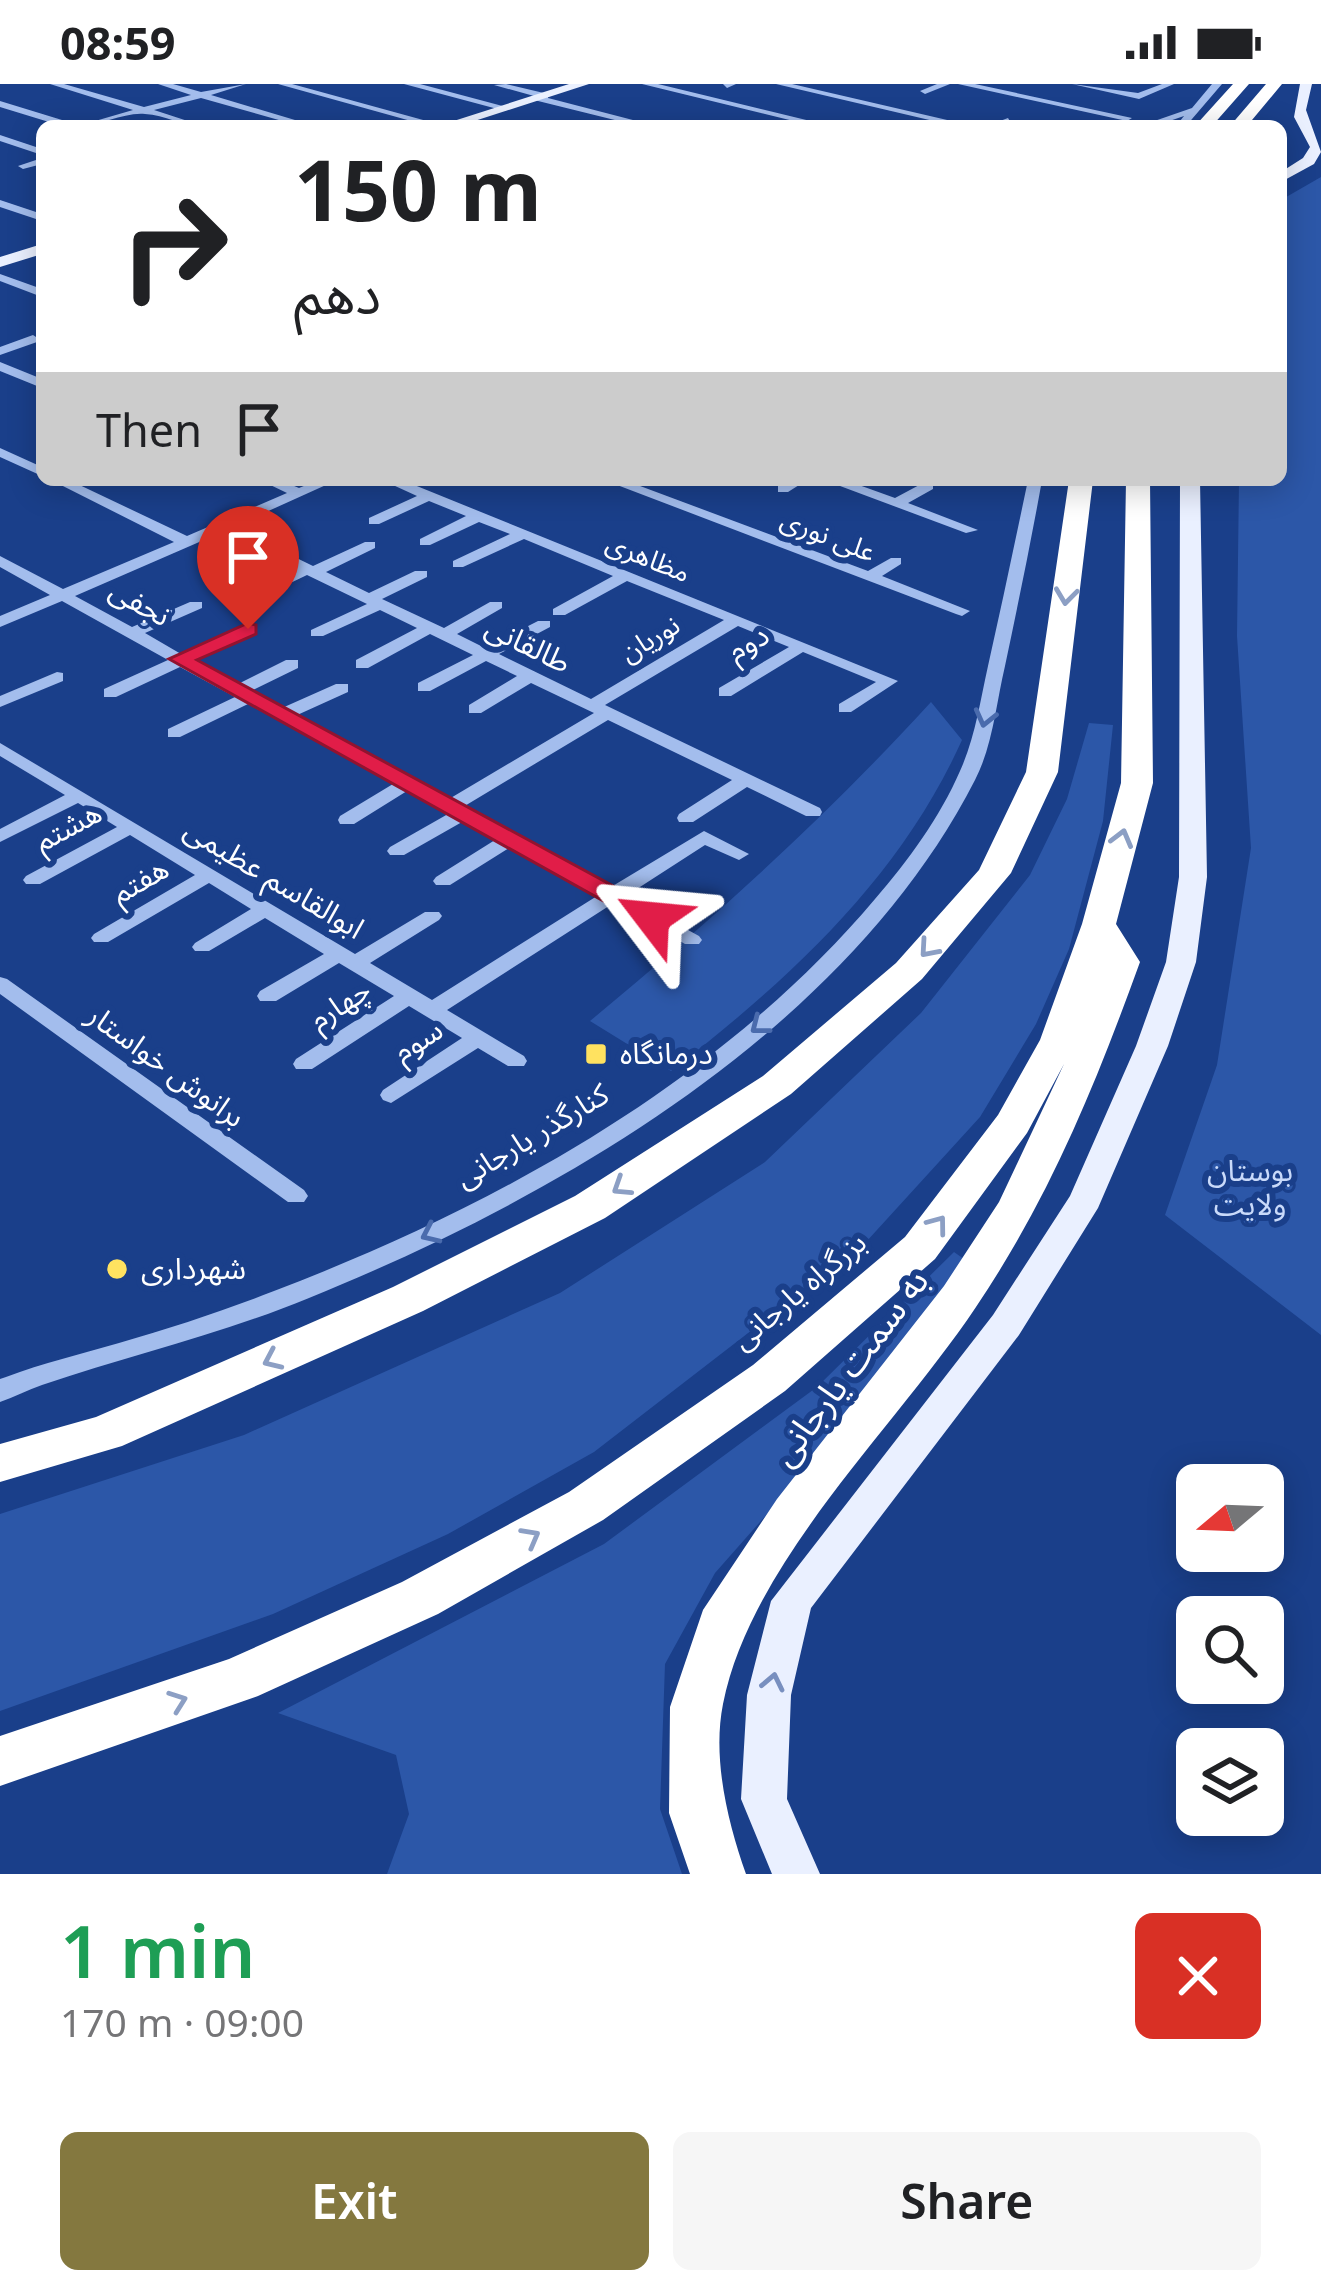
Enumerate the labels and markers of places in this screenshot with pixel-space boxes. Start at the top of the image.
pin [197,506,299,629]
place label: درمانگاه [620,1032,713,1073]
marker: درمانگاه [583,1041,609,1067]
place label: شهرداری [141,1247,246,1288]
marker: شهرداری [104,1256,130,1282]

